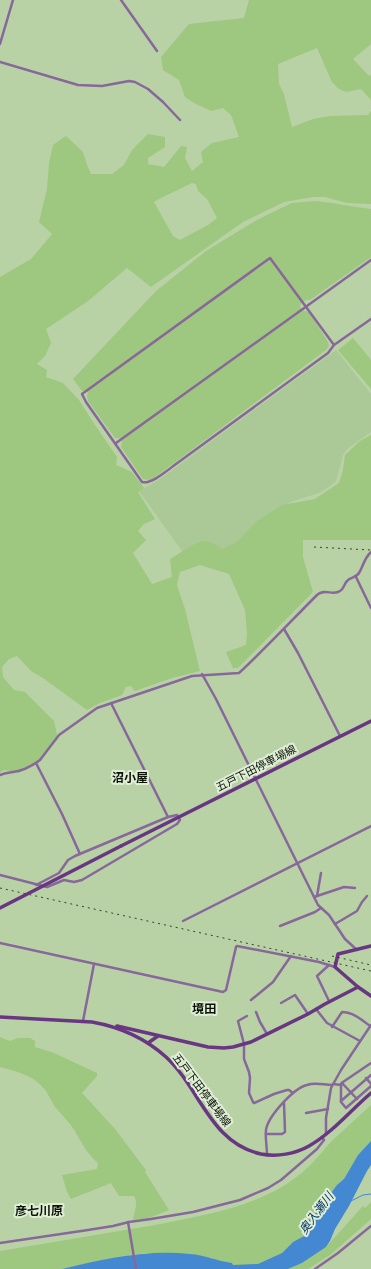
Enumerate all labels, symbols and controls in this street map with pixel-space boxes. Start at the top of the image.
street label: 五戸下田停車場線 [214,742,298,794]
district label: 沼小屋 [112,770,148,785]
district label: 境田 [192,1001,216,1016]
street label: 五戸下田停車場線 [170,1051,234,1129]
water label: 奥入瀬川 [296,1188,338,1237]
district label: 彦七川原 [15,1203,63,1218]

